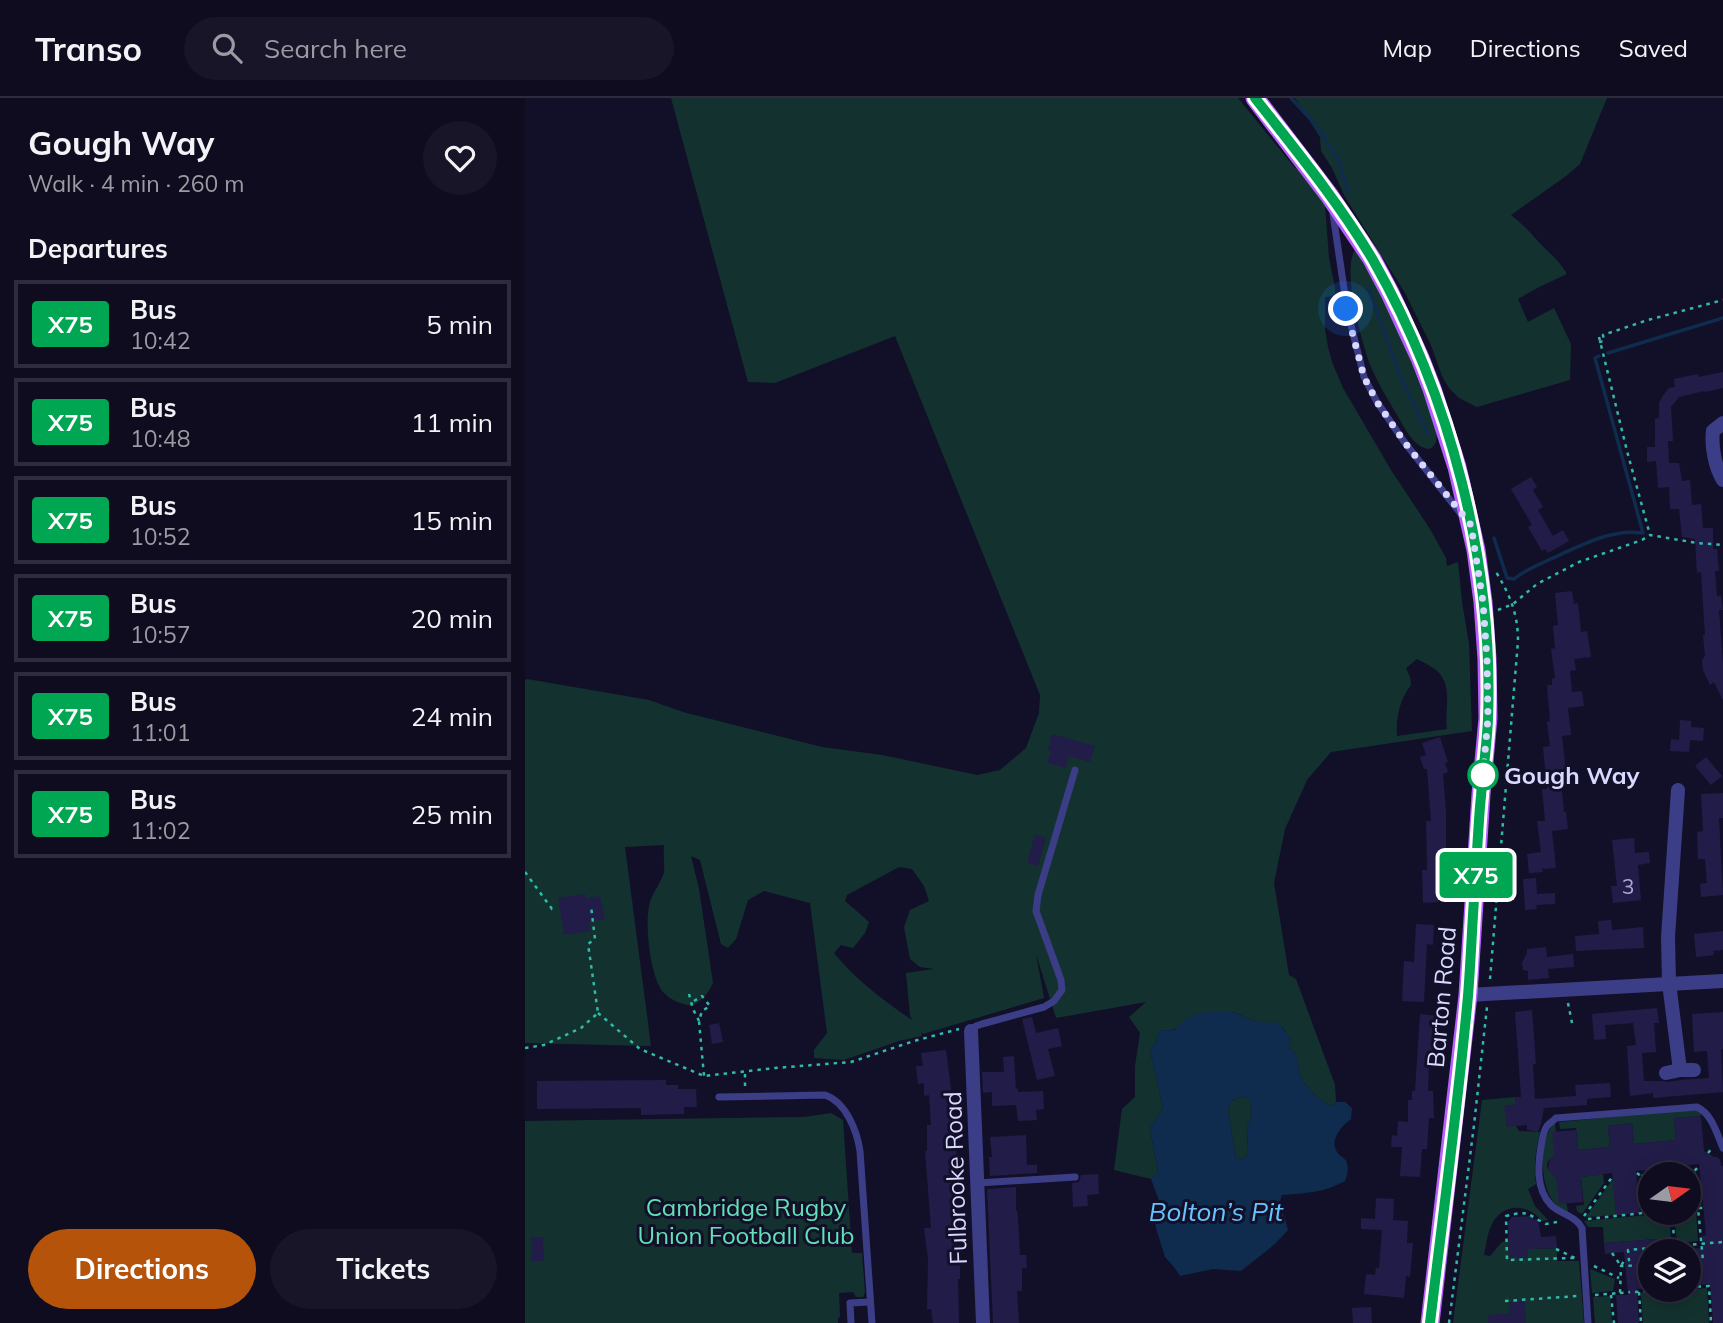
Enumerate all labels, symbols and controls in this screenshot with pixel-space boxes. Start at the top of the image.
search box [184,17,674,80]
text: Transo [35,28,142,69]
icon: search [208,29,246,67]
text: Search here [264,32,407,65]
text: Map [1382,33,1432,63]
text: Directions [1470,33,1581,63]
text: Saved [1619,33,1688,63]
button: heart [423,121,497,195]
text: Gough Way [28,122,214,163]
text: Walk · 4 min · 260 m [28,169,245,198]
text: Departures [28,232,168,265]
your location [1328,291,1363,326]
text: Bus [130,293,176,326]
text: 5 min [426,308,493,341]
text: X75 [48,309,93,339]
text: 10:42 [130,326,190,355]
text: Bus [130,391,176,424]
text: 11 min [411,406,493,439]
text: X75 [48,407,93,437]
text: 10:48 [130,424,190,453]
text: Bus [130,489,176,522]
text: 15 min [411,504,493,537]
text: X75 [48,505,93,535]
text: 10:52 [130,522,190,551]
text: Bus [130,587,176,620]
text: 20 min [411,602,493,635]
text: X75 [48,603,93,633]
text: 10:57 [130,620,190,649]
text: Bus [130,685,176,718]
text: 24 min [411,700,493,733]
text: X75 [48,701,93,731]
text: 11:01 [130,718,190,747]
marker: Gough Way [1468,760,1498,790]
place label: Gough Way [1504,760,1640,790]
text: Bus [130,783,176,816]
text: 25 min [411,798,493,831]
text: X75 [48,799,93,829]
text: 11:02 [130,816,190,845]
line badge: X75 [1436,852,1516,898]
text: X75 [1454,860,1498,890]
house number: 3 [1622,873,1634,899]
street label: Barton Road [1420,925,1462,1069]
street label: Fulbrooke Road [937,1091,973,1265]
north arrow [1638,1162,1701,1225]
map controls [1638,1162,1701,1302]
park label: Cambridge Rugby Union Football Club [638,1192,854,1250]
water label: Bolton’s Pit [1149,1195,1284,1228]
button: Directions [28,1229,256,1309]
button: Tickets [270,1229,497,1309]
button: layers [1638,1239,1701,1302]

